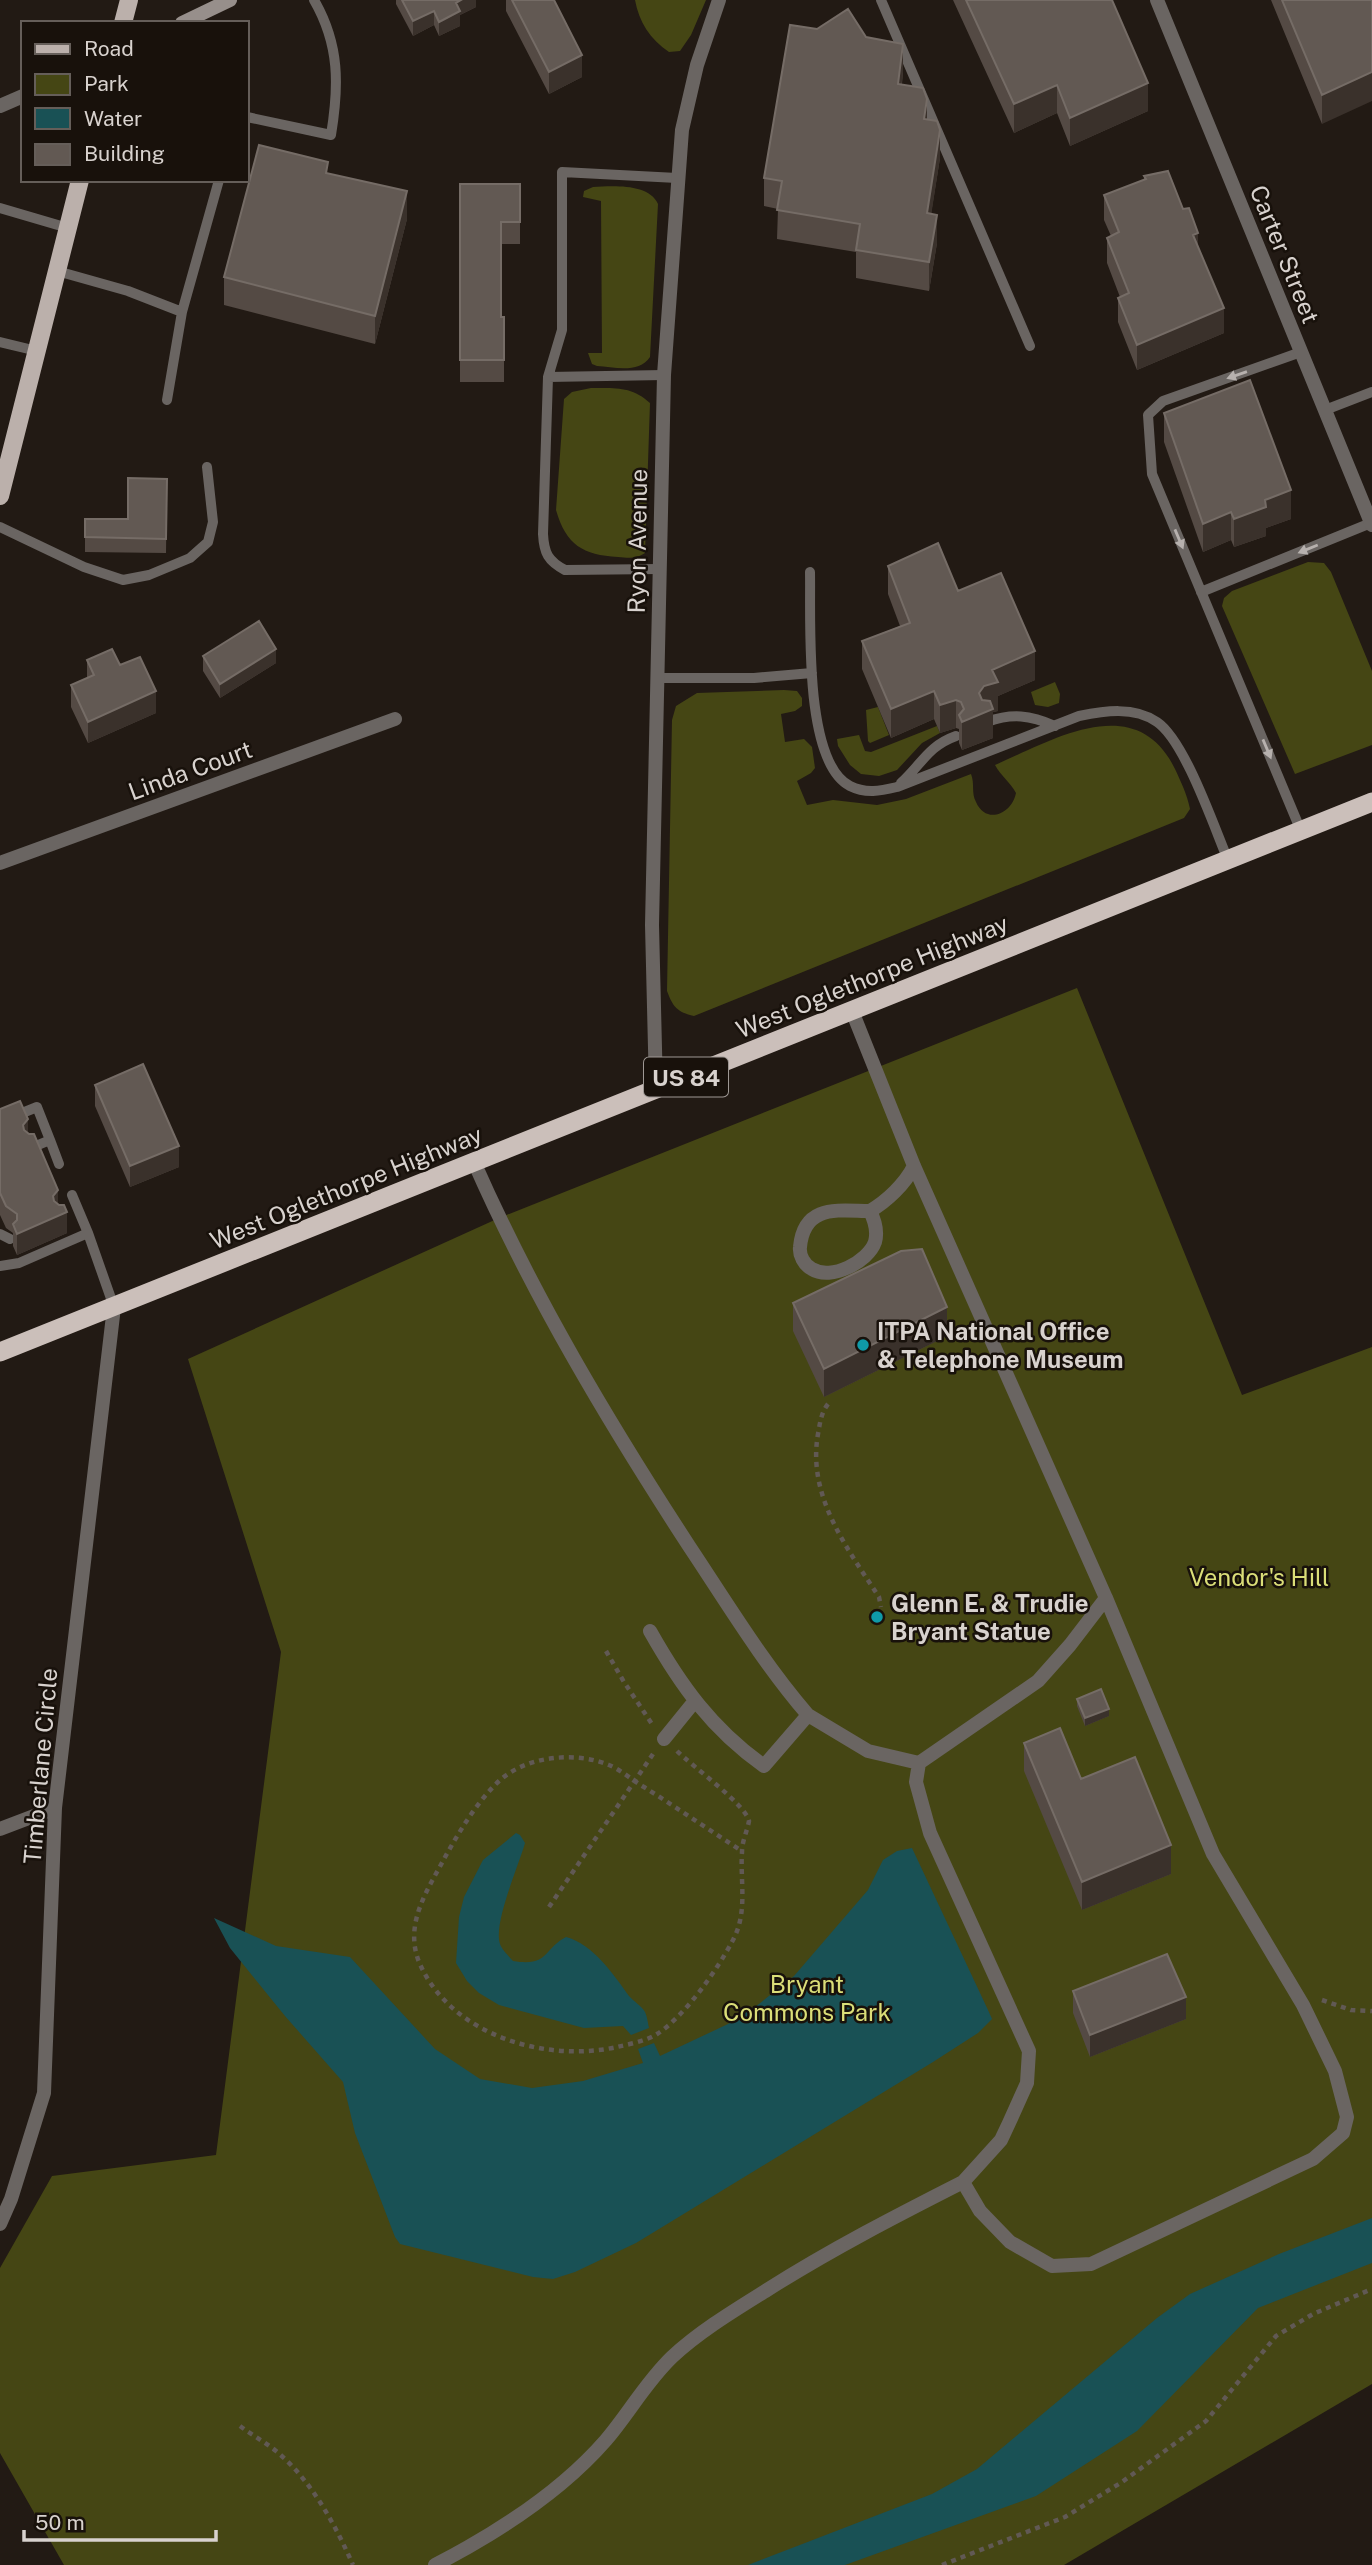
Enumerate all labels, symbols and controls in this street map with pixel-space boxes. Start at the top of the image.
legend [21,21,248,182]
text: Road [84,36,134,61]
text: Park [84,71,129,96]
text: Water [84,106,142,131]
text: Building [84,141,165,166]
street label: Carter Street [1245,181,1325,327]
one-way arrow [1226,370,1247,381]
street label: Ryon Avenue [622,469,652,613]
one-way arrow [1174,528,1185,549]
one-way arrow [1297,543,1318,554]
street label: Linda Court [124,735,256,805]
one-way arrow [1261,738,1272,759]
street label: West Oglethorpe Highway [732,908,1012,1043]
road number: US 84 [644,1058,728,1096]
street label: West Oglethorpe Highway [206,1119,486,1254]
place label: ITPA National Office & Telephone Museum [877,1317,1124,1373]
marker: ITPA National Office & Telephone Museum [855,1337,871,1353]
park label: Vendor's Hill [1189,1563,1329,1591]
place label: Glenn E. & Trudie Bryant Statue [891,1589,1089,1645]
marker: Glenn E. & Trudie Bryant Statue [869,1609,885,1625]
street label: Timberlane Circle [17,1667,63,1865]
park label: Bryant Commons Park [723,1970,891,2026]
scale bar [24,2498,217,2542]
text: 50 m [35,2510,85,2535]

